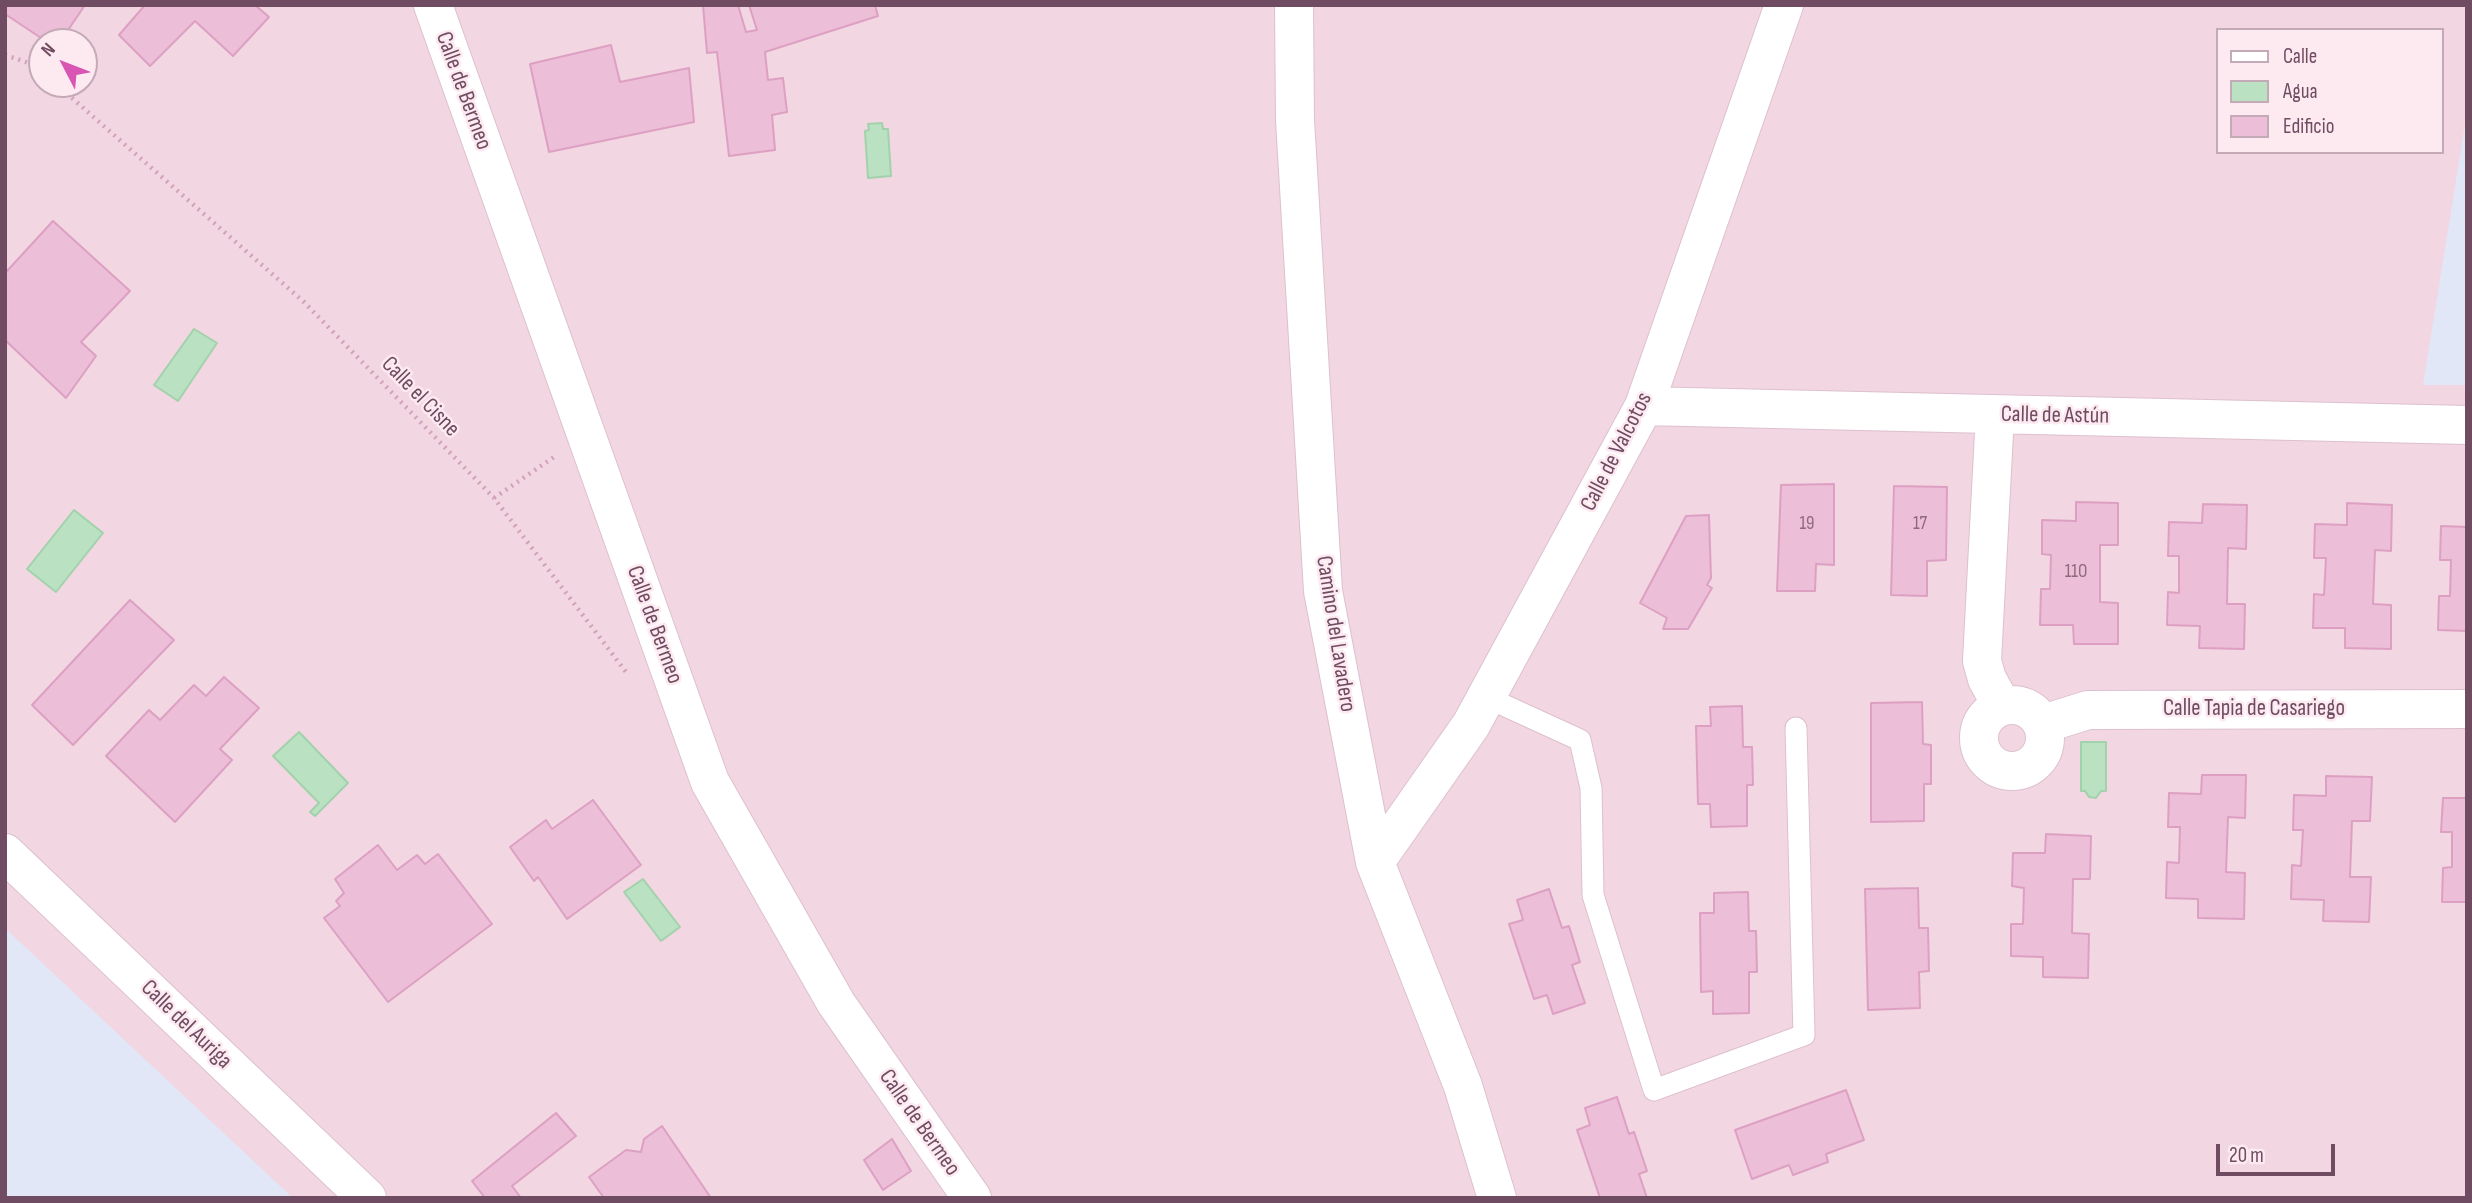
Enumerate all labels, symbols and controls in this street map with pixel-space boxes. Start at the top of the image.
north arrow [28,28,98,98]
street label: Calle de Bermeo [429,28,497,154]
legend [2216,28,2444,154]
text: N [37,38,60,61]
text: Calle [2283,44,2317,69]
text: Agua [2283,79,2318,104]
text: Edificio [2283,114,2334,139]
street label: Calle el Cisne [375,351,465,443]
street label: Calle de Valcotos [1575,388,1659,516]
street label: Calle de Astún [2001,401,2109,431]
house number: 19 [1799,513,1815,535]
house number: 17 [1913,513,1927,535]
street label: Camino del Lavadero [1309,554,1361,714]
house number: 11O [2065,561,2087,583]
street label: Calle de Bermeo [620,562,688,688]
street label: Calle Tapia de Casariego [2163,695,2345,723]
street label: Calle del Auriga [135,975,237,1075]
street label: Calle de Bermeo [872,1065,966,1181]
scale bar [2220,1130,2339,1174]
text: 20 m [2229,1143,2264,1168]

